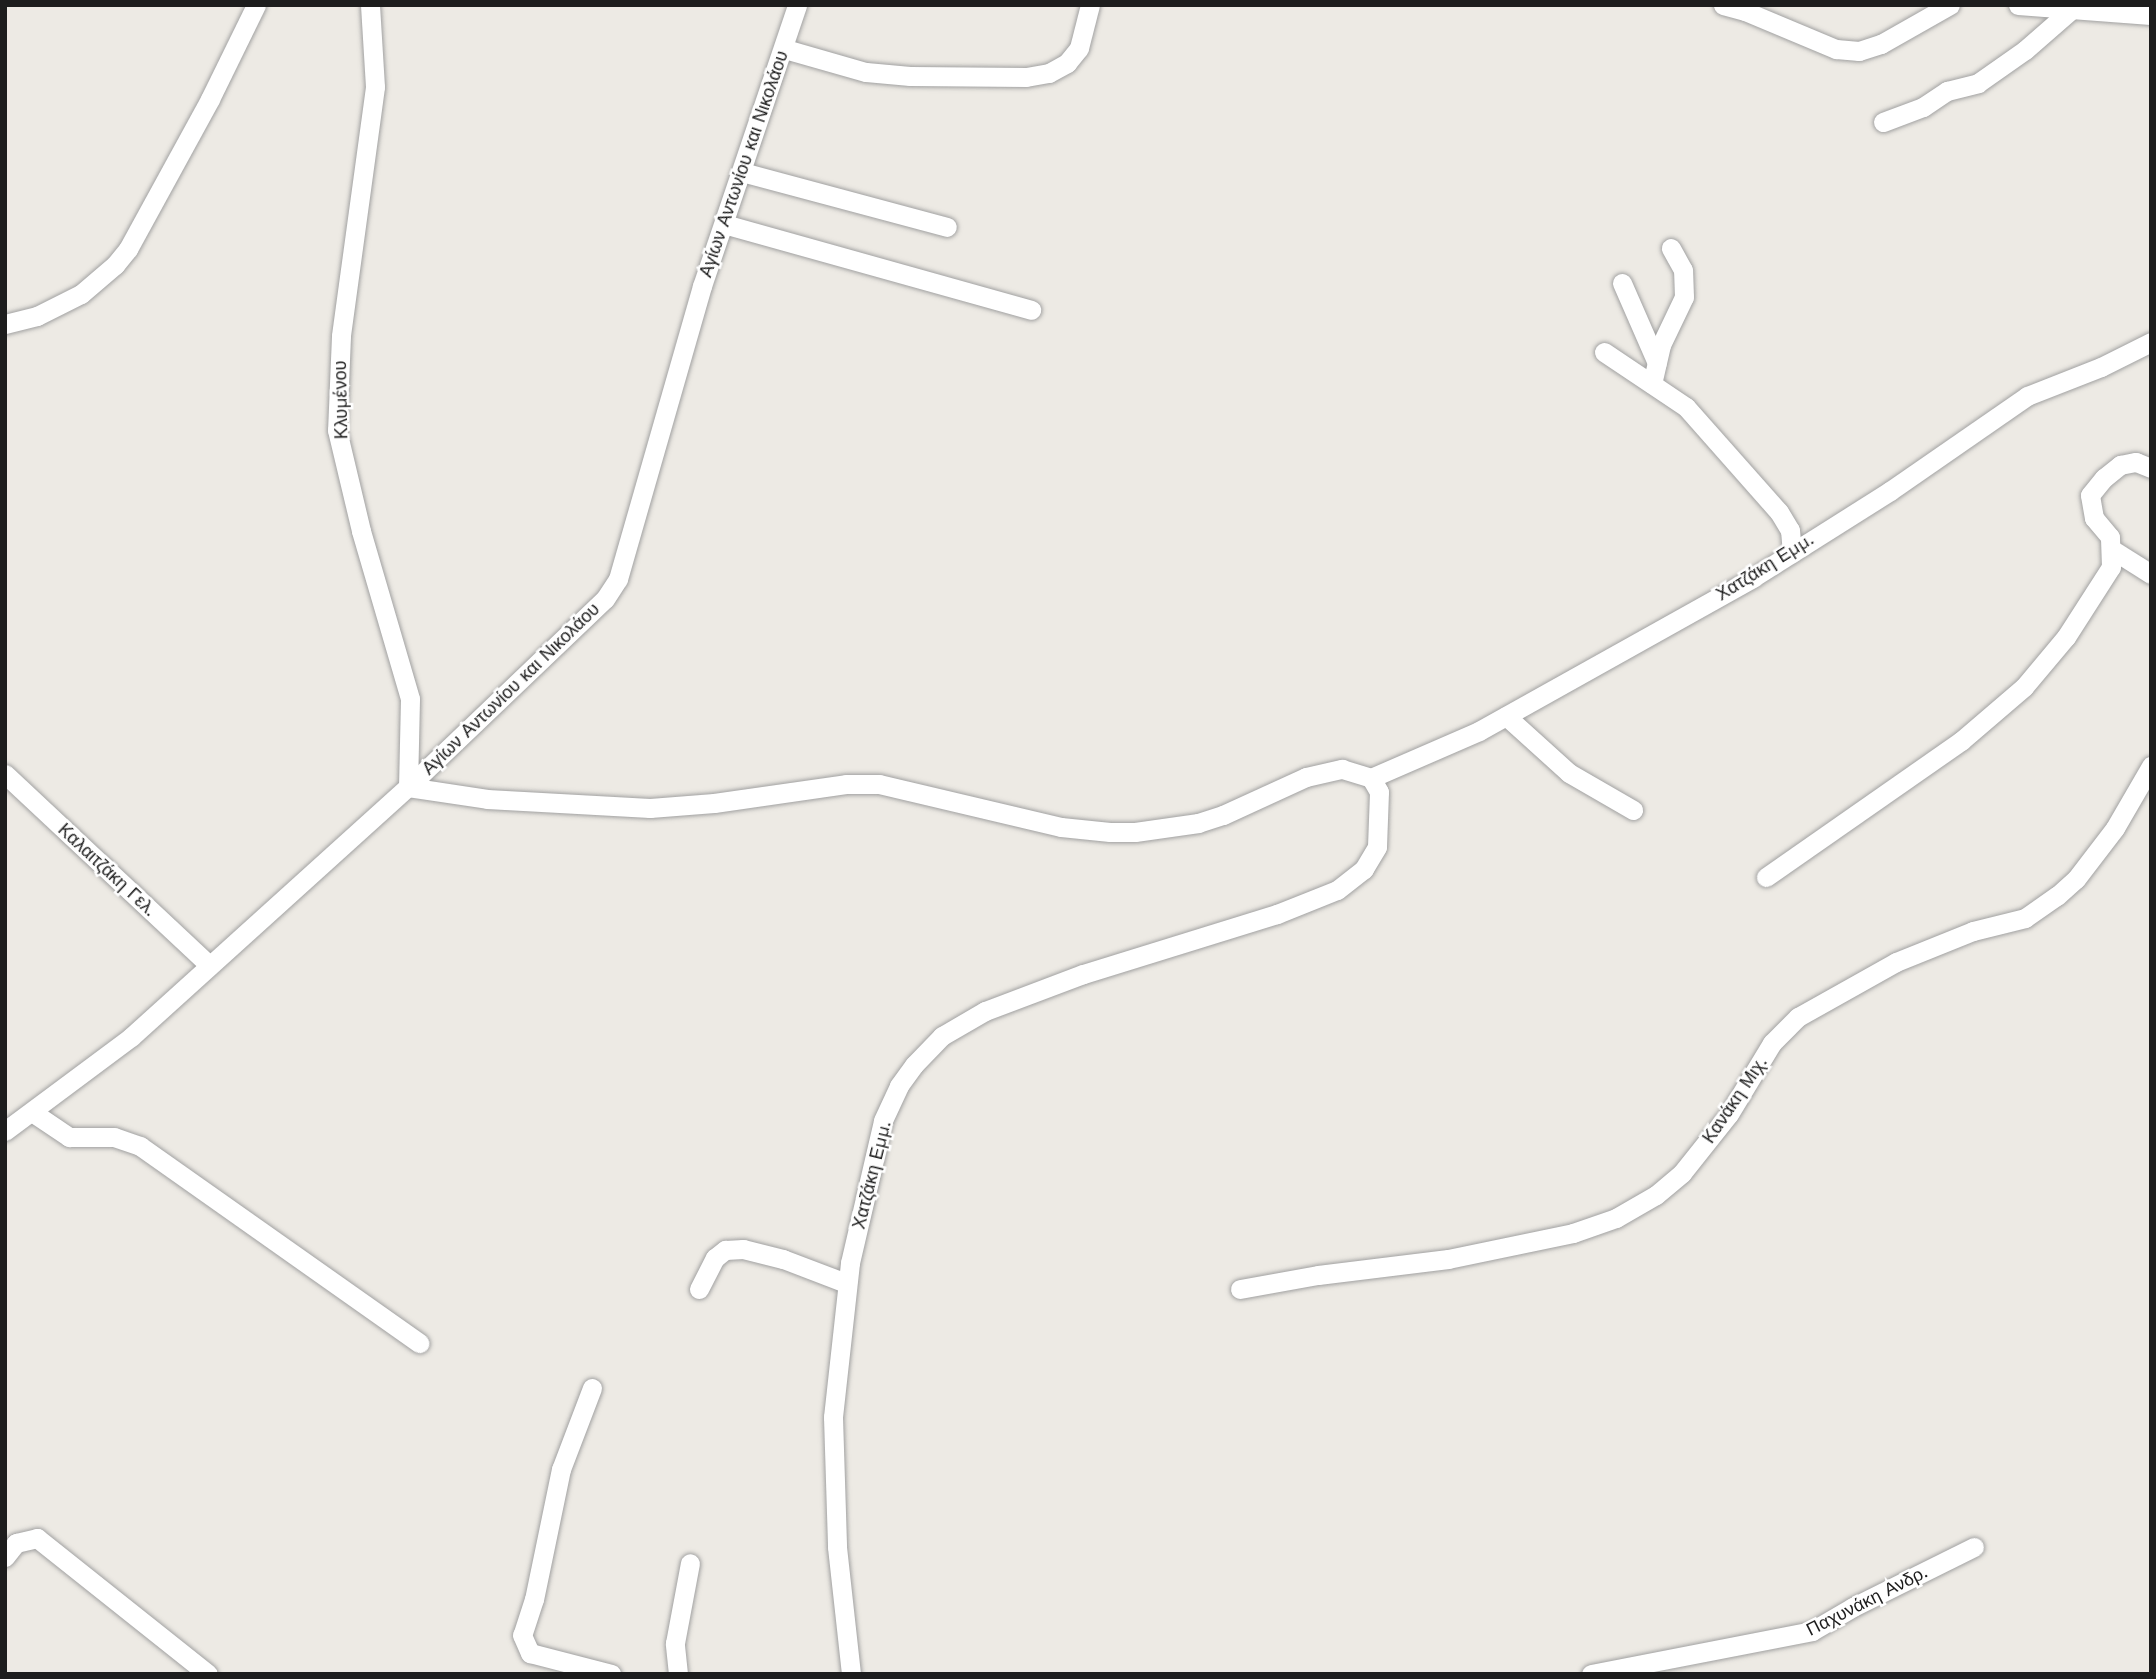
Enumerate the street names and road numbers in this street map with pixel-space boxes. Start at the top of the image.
street label: Αγίων Αντωνίου και Νικολάου [695,48,793,280]
street label: Κλυμένου [330,361,352,439]
street label: Χατζάκη Εμμ. [1712,528,1818,606]
street label: Αγίων Αντωνίου και Νικολάου [418,598,604,780]
street label: Καλαιτζάκη Γελ. [53,819,161,921]
street label: Κανάκη Μιχ. [1698,1053,1772,1147]
street label: Χατζάκη Εμμ. [848,1119,896,1231]
street label: Παχυνάκη Ανδρ. [1803,1561,1931,1641]

